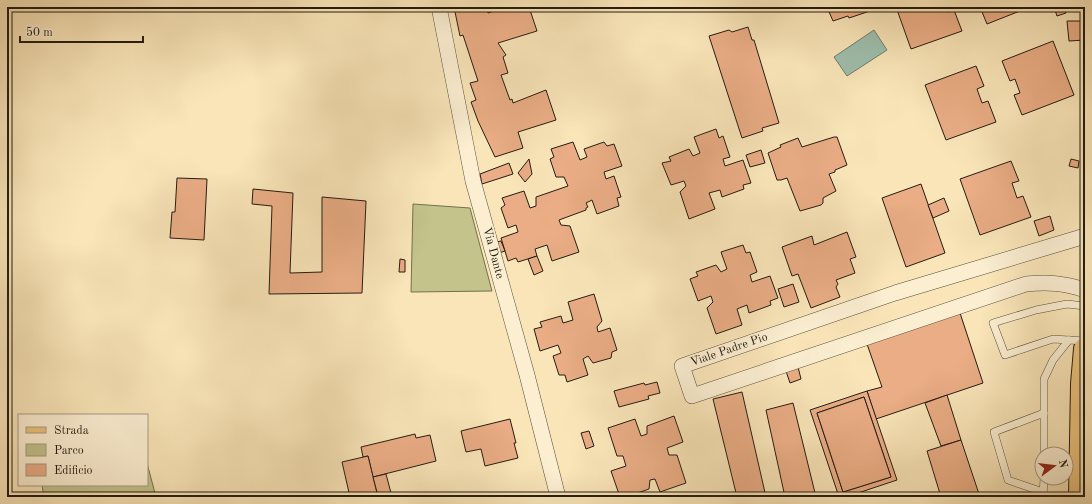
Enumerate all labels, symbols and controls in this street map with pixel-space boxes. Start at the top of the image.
scale bar [20,18,143,44]
text: 50 m [26,26,53,39]
street label: Via Dante [480,226,506,280]
street label: Viale Padre Pio [689,331,769,369]
legend [18,414,148,486]
text: Strada [54,425,89,437]
text: Parco [54,445,84,457]
north arrow [1034,446,1074,486]
text: N [1056,458,1069,470]
text: Edificio [54,465,93,477]

